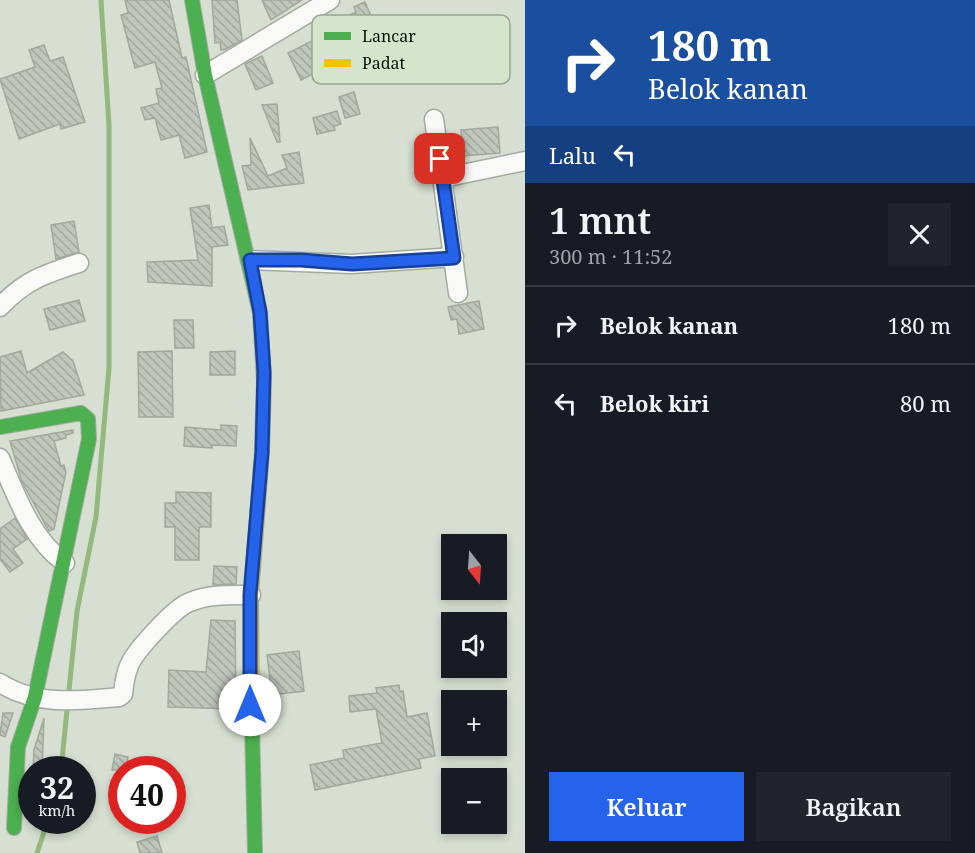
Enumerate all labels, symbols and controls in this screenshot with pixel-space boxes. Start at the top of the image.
legend [312,15,510,84]
text: 180 m [648,16,772,73]
icon: right [549,24,627,102]
text: Lancar [362,25,416,47]
text: Padat [362,52,406,74]
text: Belok kanan [648,70,808,107]
pin [414,133,465,184]
icon: left [608,138,641,171]
text: Lalu [549,140,596,170]
icon: arrive [423,142,456,175]
text: 1 mnt [549,196,651,245]
button: close [888,203,951,266]
text: 300 m · 11:52 [549,243,672,270]
icon: right [549,309,582,342]
text: Belok kanan [600,310,738,340]
text: 180 m [888,310,951,340]
icon: left [549,387,582,420]
text: Belok kiri [600,388,709,418]
text: 80 m [900,388,951,418]
north arrow [441,534,507,600]
map controls [441,534,507,834]
button: sound [441,612,507,678]
position arrow [218,673,282,737]
button: + [441,690,507,756]
speed limit sign: 40 [108,756,186,834]
text: 32 [40,767,74,808]
button: − [441,768,507,834]
button: Keluar [549,772,744,841]
button: Bagikan [756,772,951,841]
text: km/h [39,800,75,820]

